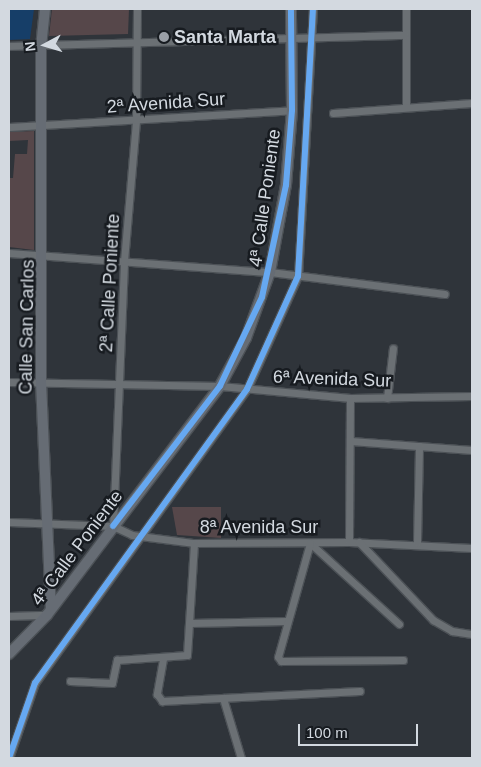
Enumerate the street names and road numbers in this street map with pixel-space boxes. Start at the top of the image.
street label: 2ª Avenida Sur [106,88,226,118]
street label: 4ª Calle Poniente [245,128,285,268]
street label: 2ª Calle Poniente [96,213,124,353]
street label: Calle San Carlos [15,259,39,395]
street label: 6ª Avenida Sur [272,366,392,392]
street label: 4ª Calle Poniente [27,486,127,610]
street label: 8ª Avenida Sur [199,516,319,538]

